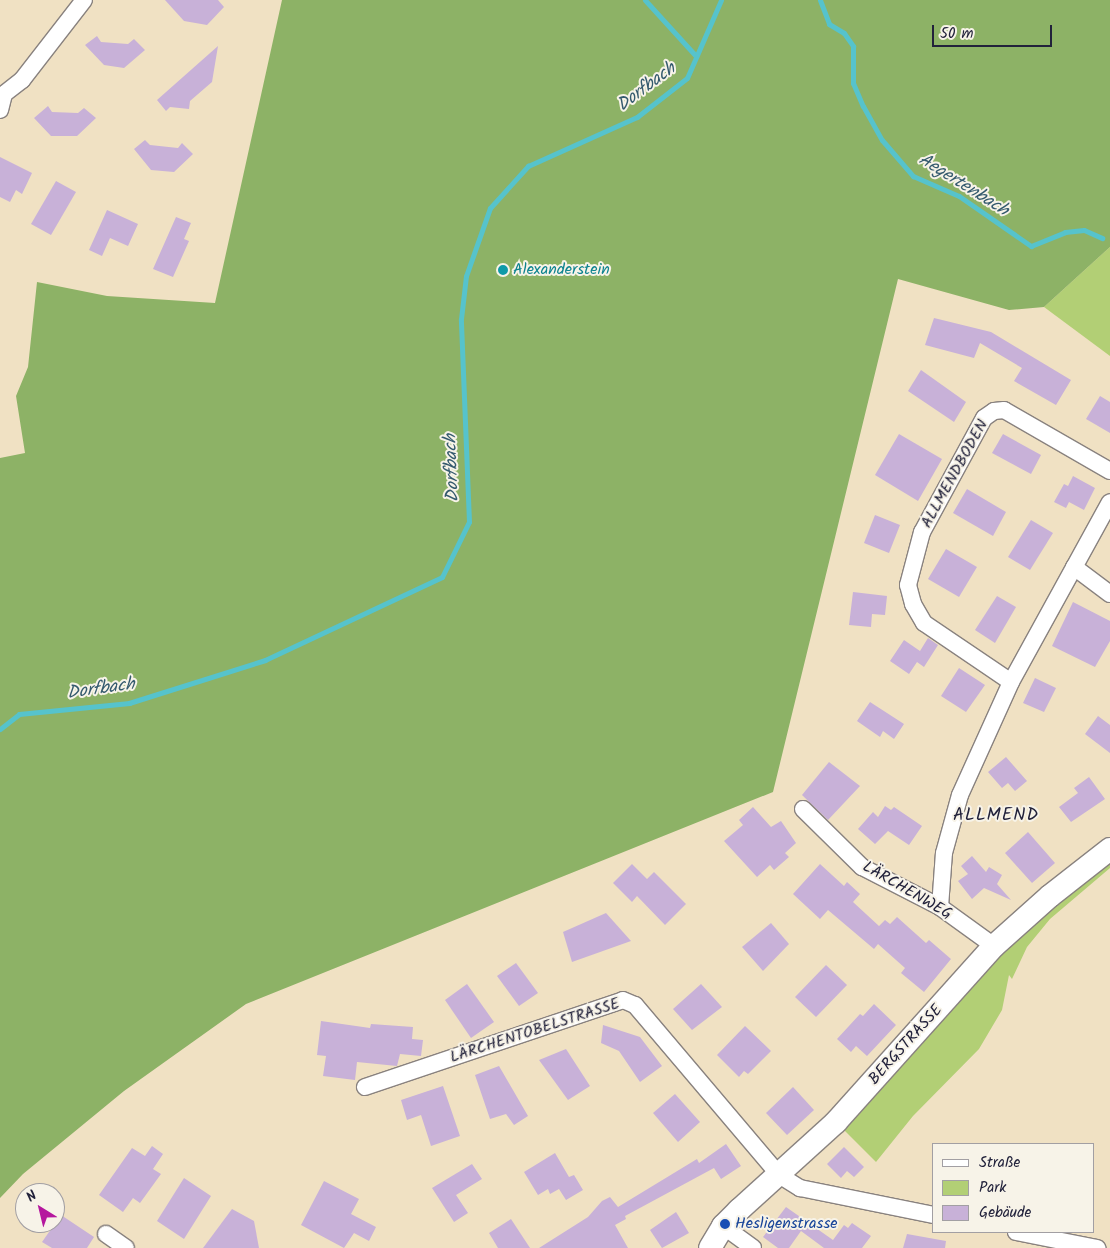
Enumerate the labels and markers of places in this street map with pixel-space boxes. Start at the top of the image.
place label: Alexanderstein [513,260,610,280]
marker: Alexanderstein [497,264,509,276]
place label: Hesligenstrasse [735,1214,837,1234]
marker: Hesligenstrasse [719,1218,731,1230]

